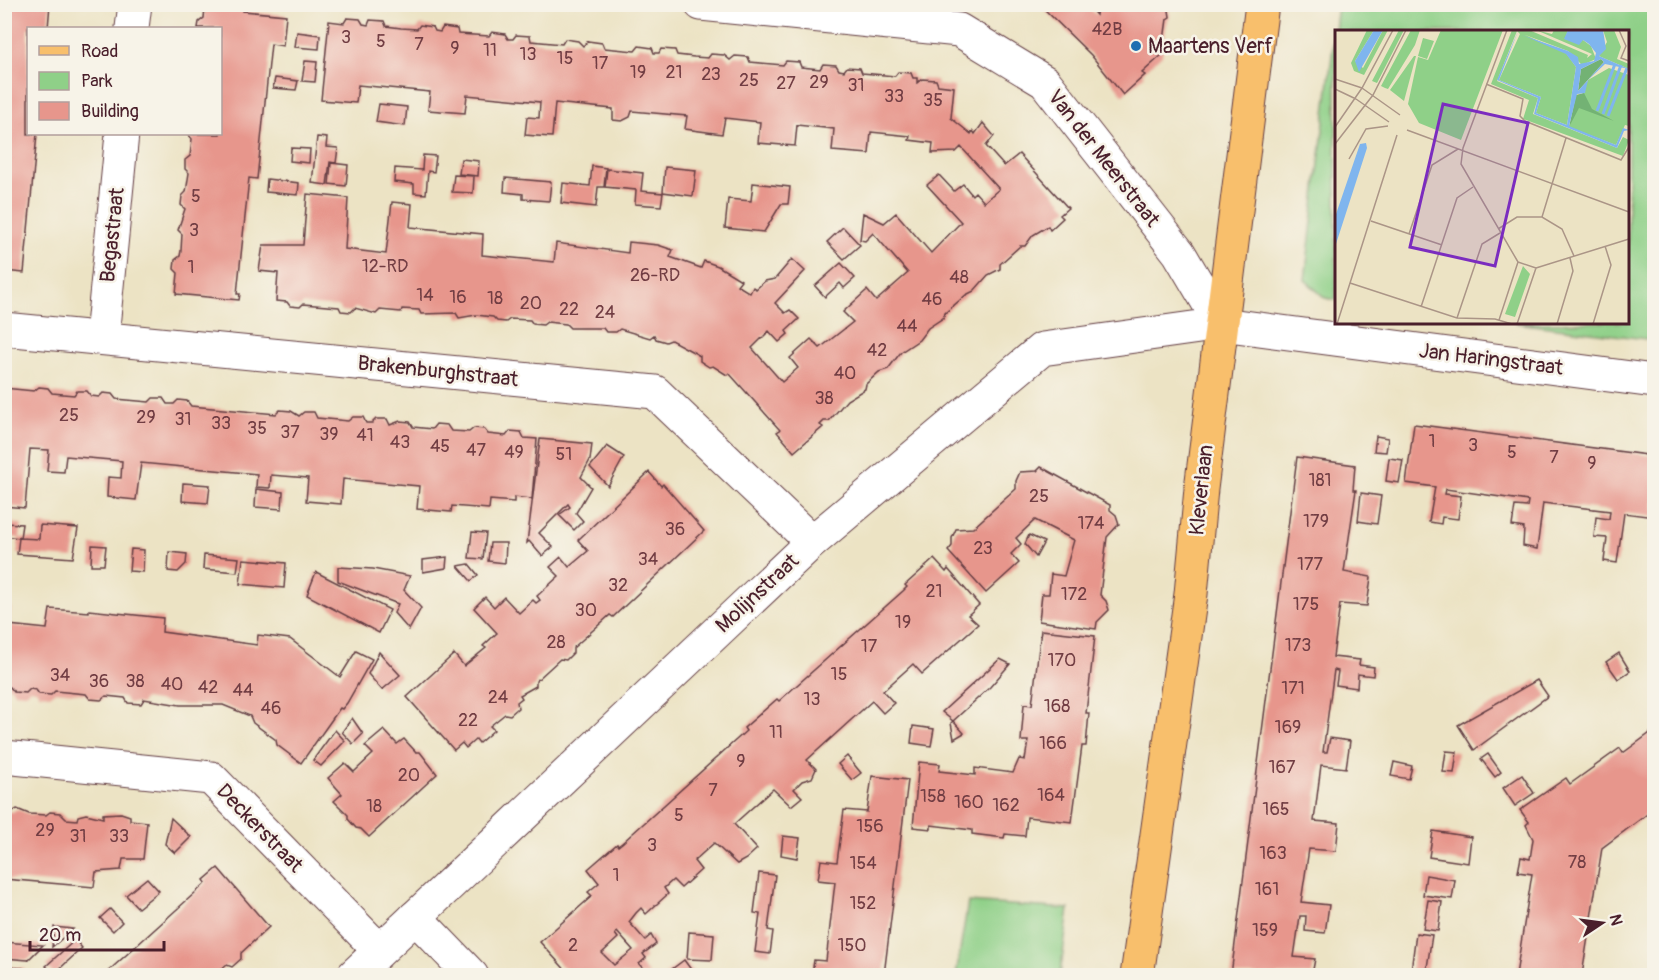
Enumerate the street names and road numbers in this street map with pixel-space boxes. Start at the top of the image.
street label: Van der Meerstraat [1042,84,1166,233]
street label: Begastraat [94,186,131,284]
street label: Jan Haringstraat [1417,337,1565,382]
street label: Brakenburghstraat [356,350,520,393]
street label: Kleverlaan [1183,443,1220,537]
street label: Molijnstraat [710,547,805,639]
street label: Deckerstraat [211,778,309,879]

